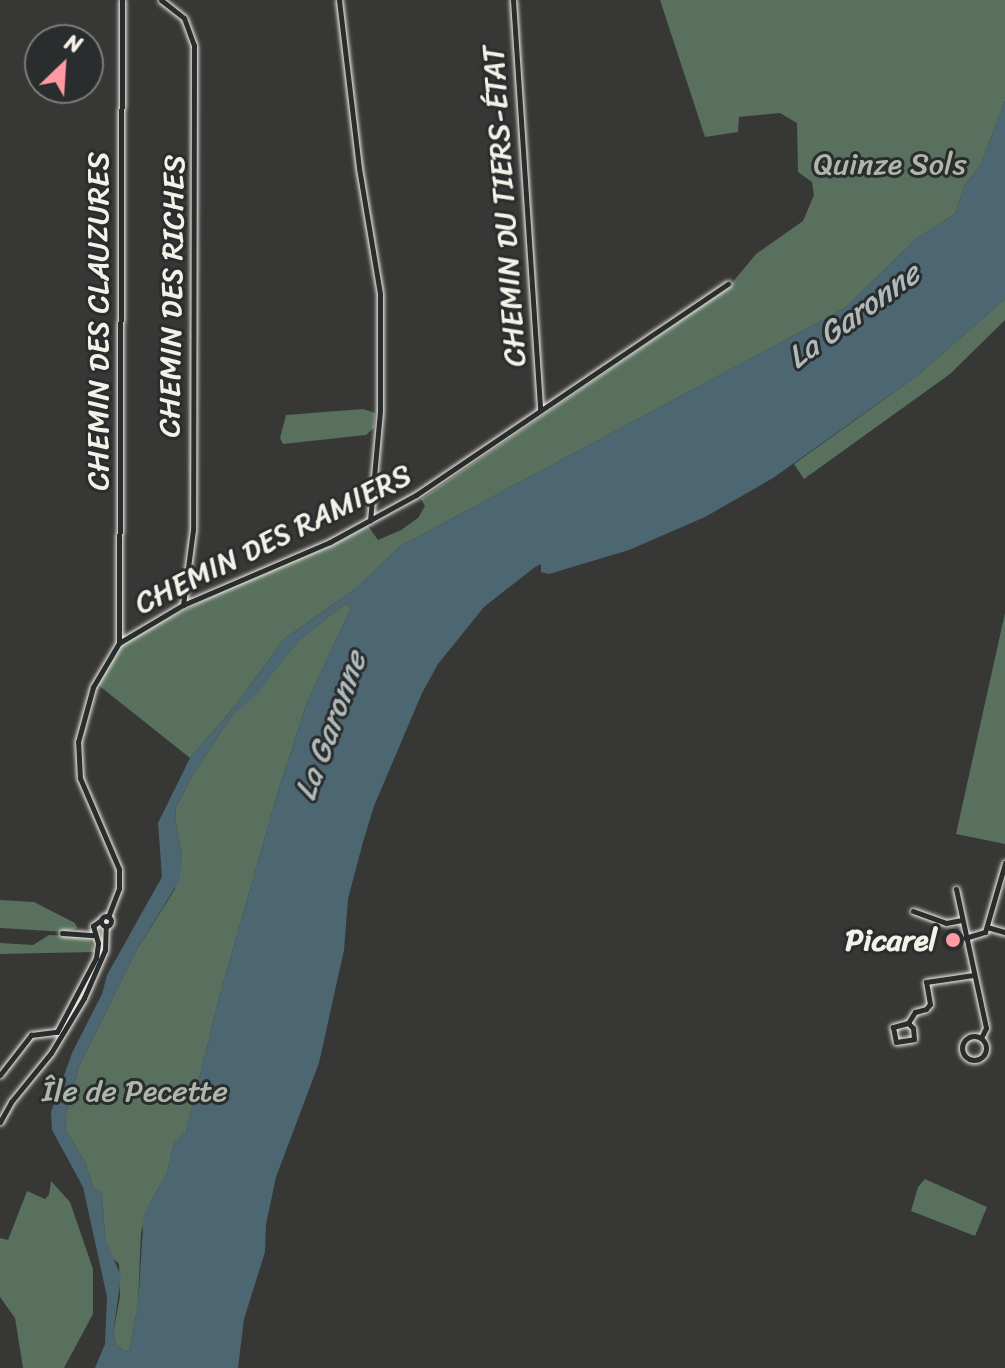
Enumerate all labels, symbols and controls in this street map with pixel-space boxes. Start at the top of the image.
text: N [58,23,89,65]
north arrow [24,24,104,104]
street label: CHEMIN DU TIERS-ÉTAT [475,44,533,368]
park label: Quinze Sols [814,146,966,182]
street label: CHEMIN DES CLAUZURES [80,150,116,492]
street label: CHEMIN DES RICHES [152,153,192,439]
water label: La Garonne [780,255,928,377]
street label: CHEMIN DES RAMIERS [128,456,418,622]
water label: La Garonne [287,647,375,805]
place label: Picarel [845,922,937,958]
marker: Picarel [944,931,962,949]
park label: Île de Pecette [42,1073,228,1109]

